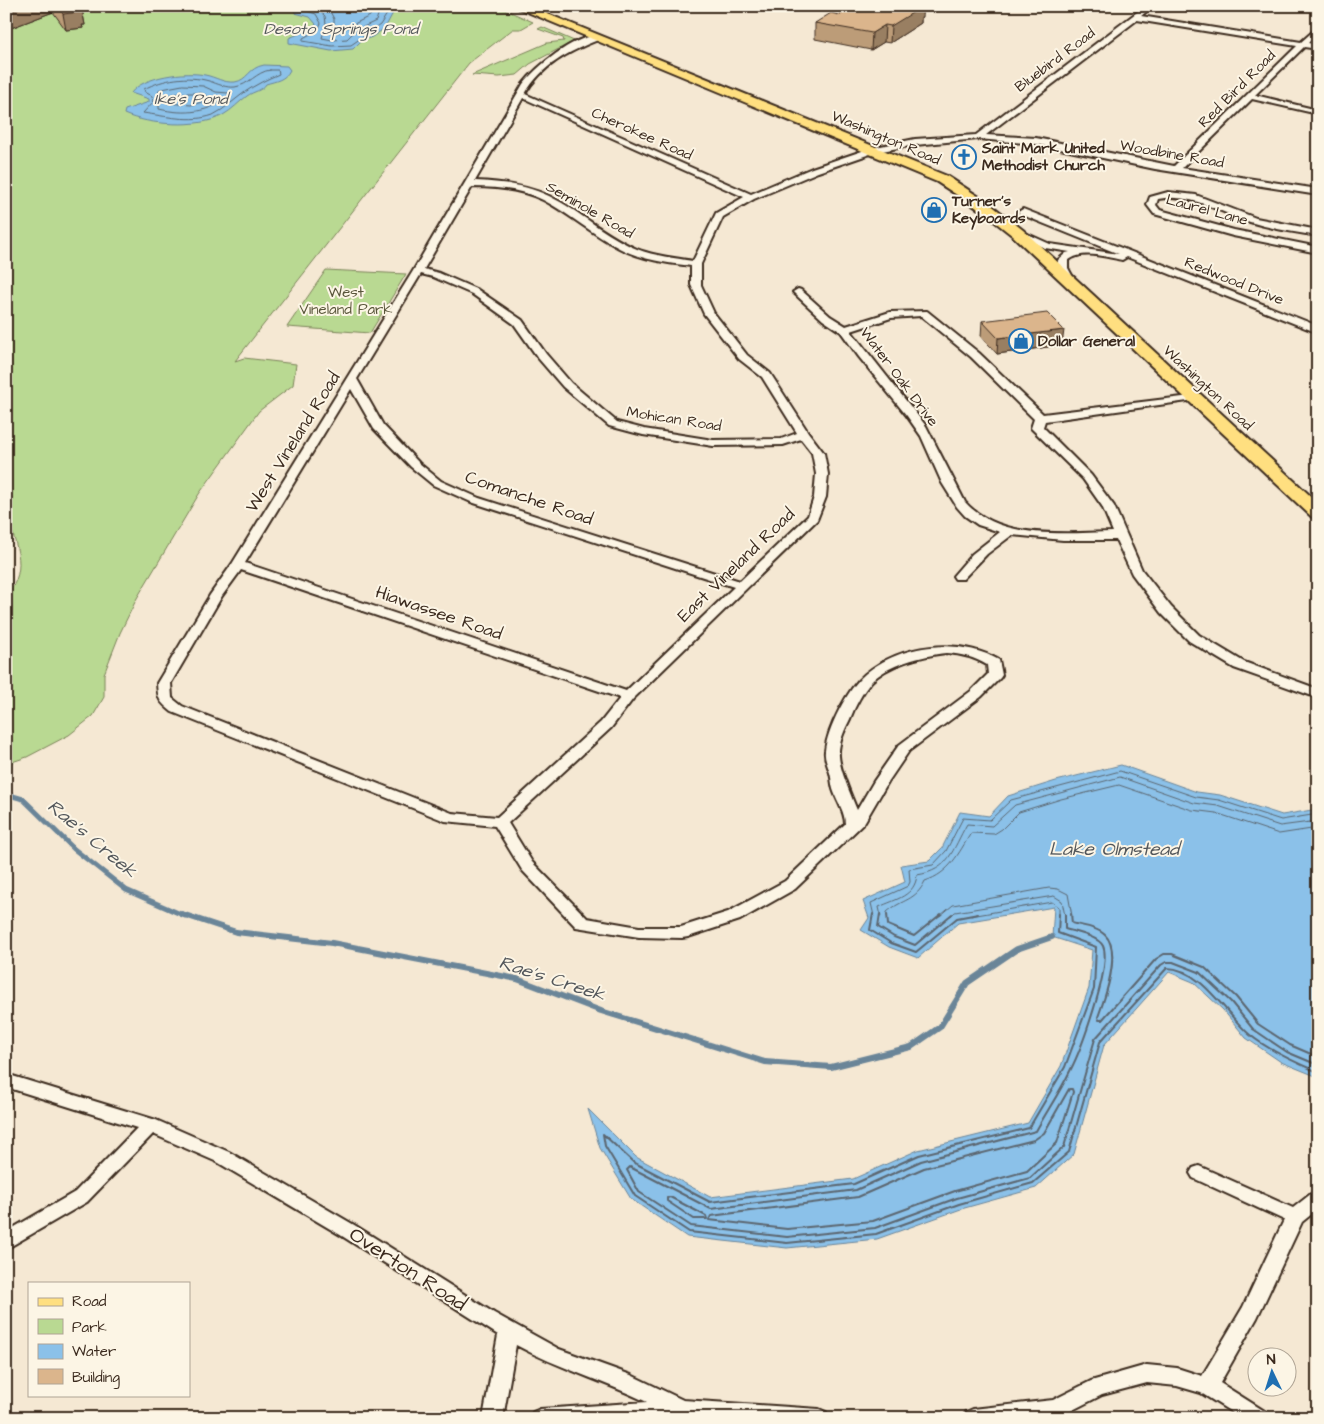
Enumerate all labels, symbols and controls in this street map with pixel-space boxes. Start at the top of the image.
water label: Desoto Springs Pond [264,18,421,41]
street label: Bluebird Road [1010,23,1100,97]
street label: Red Bird Road [1194,45,1281,132]
water label: Ike's Pond [154,88,230,110]
street label: Cherokee Road [588,102,696,166]
street label: Washington Road [828,106,944,171]
street label: Woodbine Road [1118,135,1226,174]
place label: Saint Mark United Methodist Church [981,138,1105,176]
church icon: Saint Mark United Methodist Church [951,144,977,170]
street label: Seminole Road [542,176,638,244]
street label: Laurel Lane [1164,189,1250,231]
place label: Turner's Keyboards [951,191,1026,230]
shop icon: Turner's Keyboards [921,197,947,223]
street label: Redwood Drive [1181,252,1287,310]
park label: West Vineland Park [299,282,393,320]
street label: Water Oak Drive [855,323,943,431]
shop icon: Dollar General [1008,328,1034,354]
place label: Dollar General [1038,331,1136,352]
street label: Washington Road [1157,341,1258,436]
street label: West Vineland Road [240,367,346,517]
street label: Mohican Road [625,401,723,437]
street label: Comanche Road [462,464,596,532]
street label: East Vineland Road [672,502,800,628]
street label: Hiawassee Road [372,580,506,646]
water label: Rae's Creek [41,793,143,885]
water label: Lake Olmstead [1049,836,1183,863]
water label: Rae's Creek [496,949,609,1009]
street label: Overton Road [343,1220,473,1318]
legend [28,1282,190,1396]
text: Road [72,1291,107,1312]
text: Park [72,1317,107,1338]
text: Water [72,1341,116,1362]
north arrow [1246,1346,1296,1396]
text: N [1266,1350,1276,1370]
text: Building [72,1367,120,1389]

